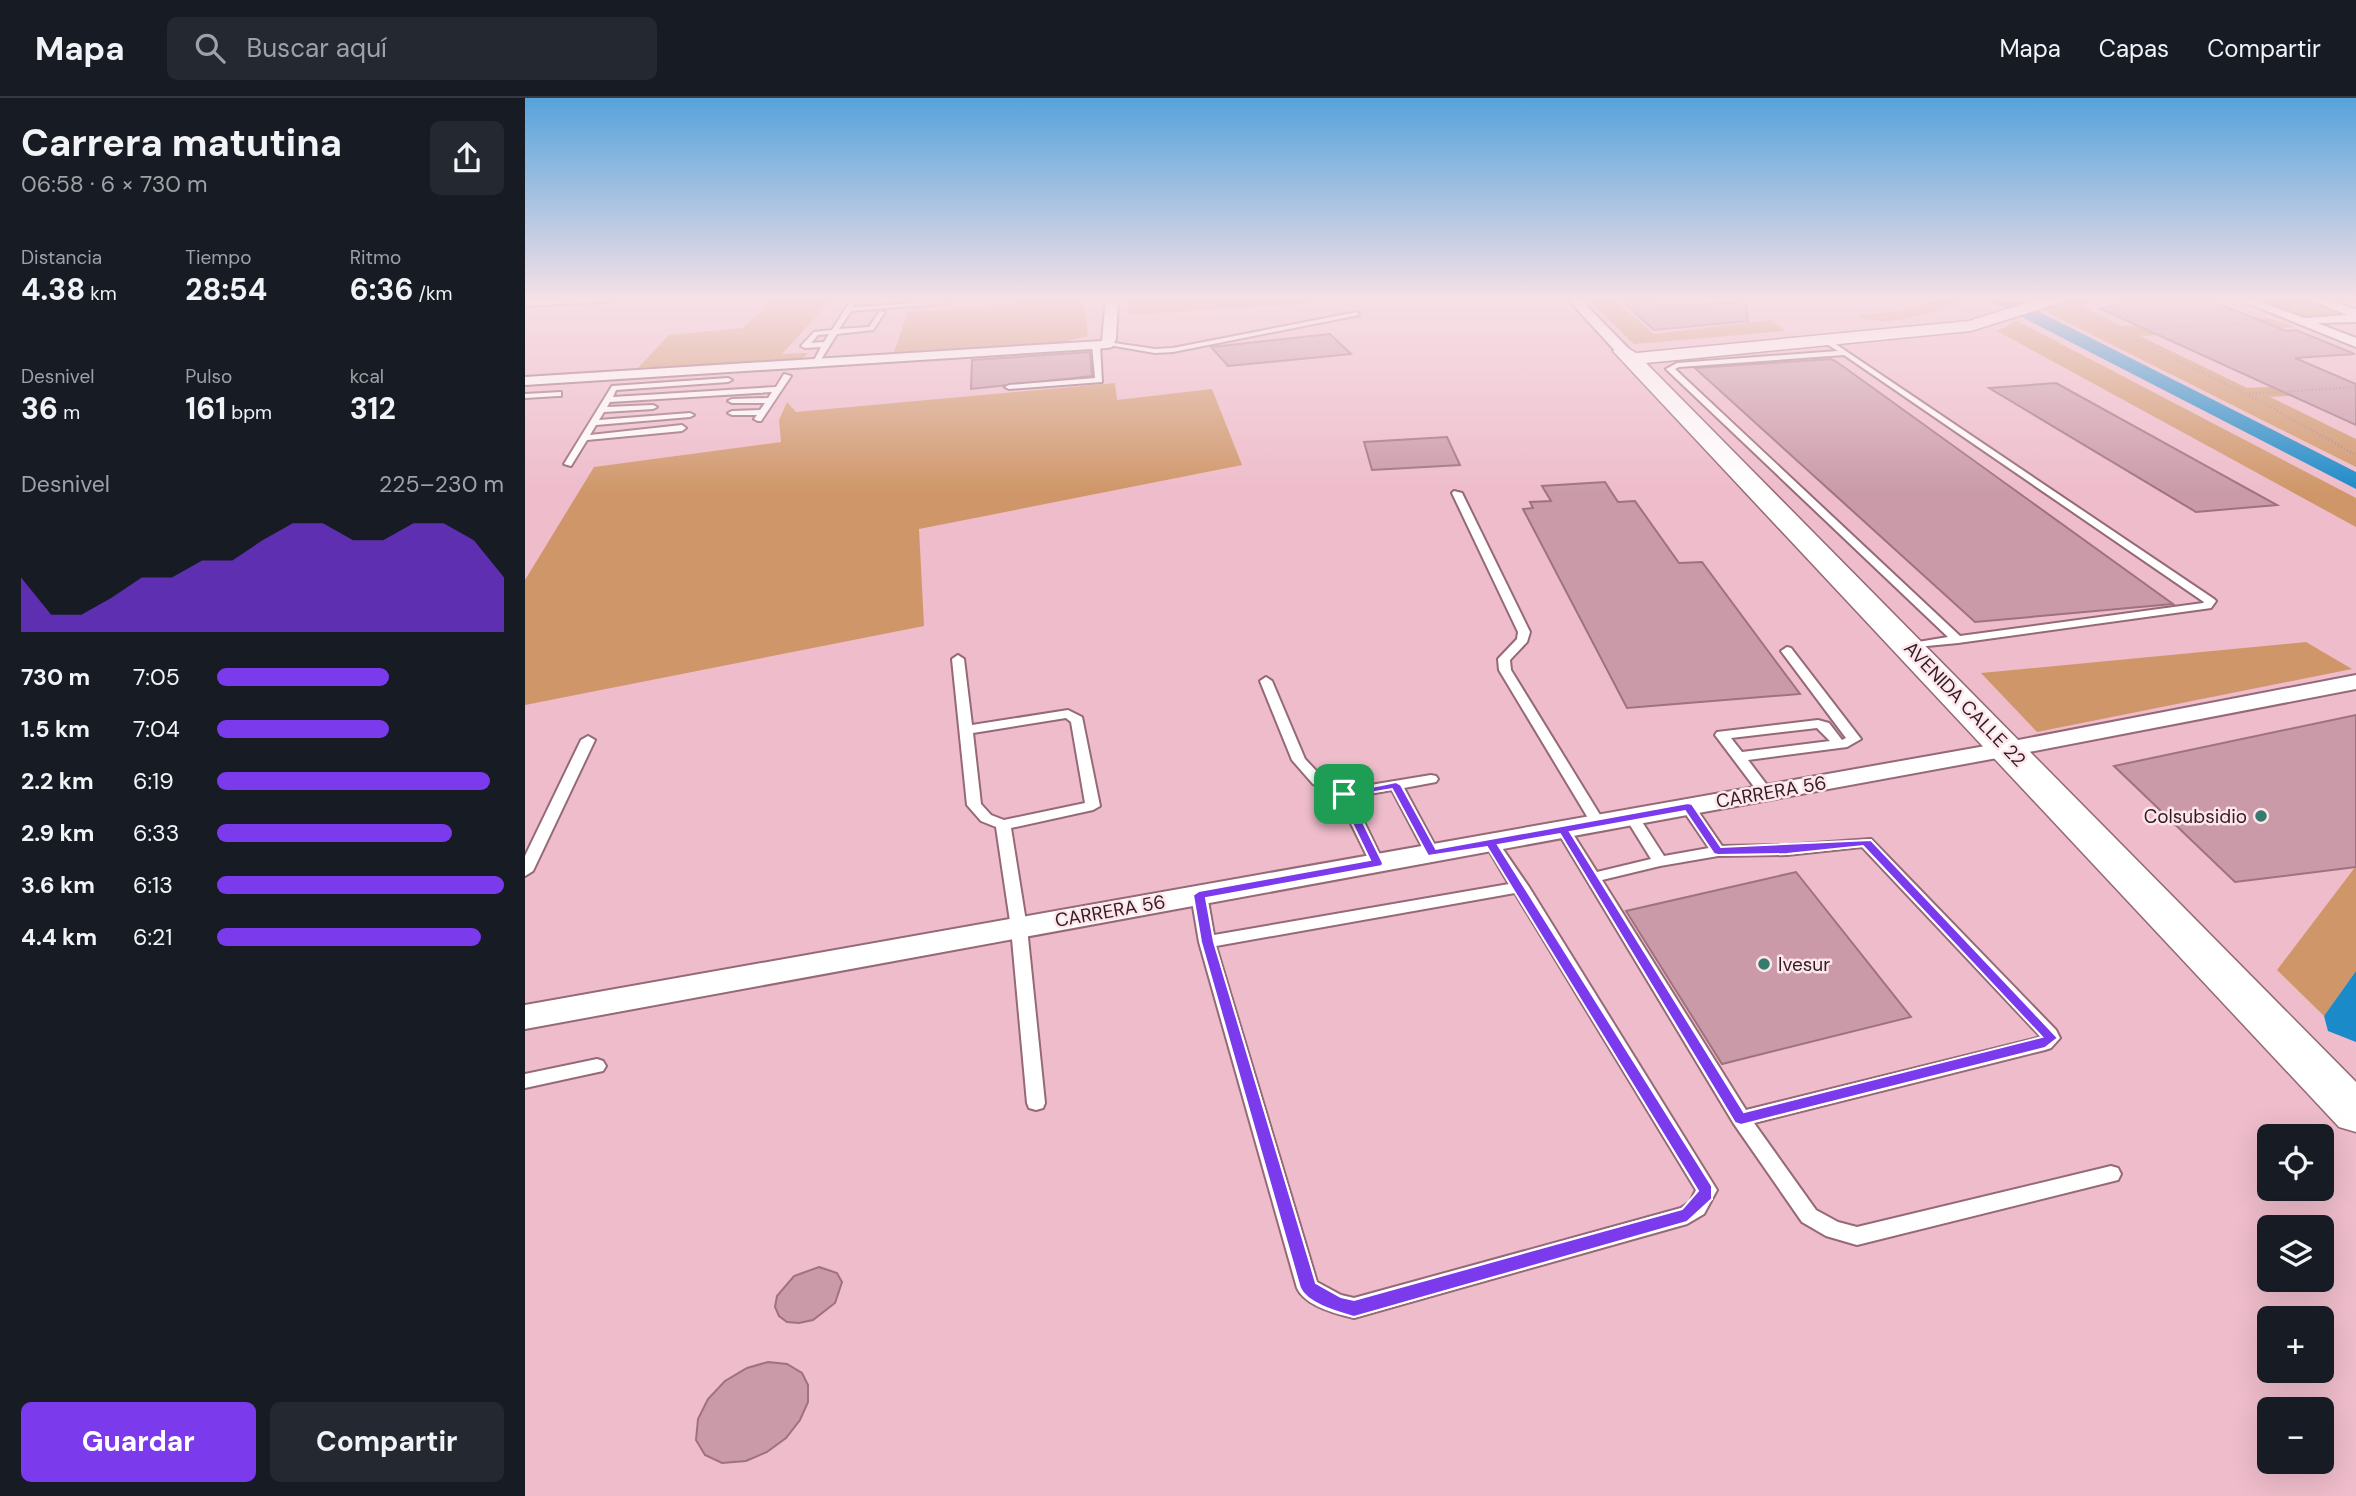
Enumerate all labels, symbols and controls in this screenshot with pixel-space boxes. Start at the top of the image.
search box [167,17,657,80]
text: Mapa [35,27,125,70]
icon: search [191,29,229,67]
text: Buscar aquí [247,31,387,65]
text: Mapa [1999,33,2061,64]
text: Capas [2099,33,2169,64]
text: Compartir [2207,33,2321,64]
text: Carrera matutina [21,118,342,168]
button: share [430,121,504,195]
text: 06:58 · 6 × 730 m [21,169,208,199]
text: Distancia [21,245,102,270]
text: Tiempo [185,245,251,270]
text: Ritmo [350,245,401,270]
text: 4.38 [21,270,85,309]
text: 28:54 [185,270,267,309]
text: 6:36 [350,270,413,309]
text: km [85,281,117,306]
text: /km [413,281,452,306]
text: Desnivel [21,364,94,389]
text: Pulso [185,364,232,389]
text: kcal [350,364,384,389]
text: 36 [21,389,58,428]
text: 161 [185,389,226,428]
text: 312 [350,389,396,428]
text: m [58,400,80,425]
text: bpm [226,400,272,425]
text: Desnivel [21,469,110,499]
text: 225–230 m [379,469,504,499]
street label: AVENIDA CALLE 22 [1899,636,2031,772]
text: 730 m [21,662,90,692]
text: 7:05 [133,662,180,692]
text: 1.5 km [21,714,90,744]
text: 7:04 [133,714,180,744]
pin [1314,764,1374,824]
text: 2.2 km [21,766,94,796]
text: 6:19 [133,766,174,796]
street label: CARRERA 56 [1714,770,1828,814]
icon: arrive [1325,775,1363,813]
place label: Colsubsidio [2144,804,2247,829]
marker: Colsubsidio [2253,808,2269,824]
text: 2.9 km [21,818,94,848]
text: 6:33 [133,818,179,848]
text: 3.6 km [21,870,95,900]
text: 6:13 [133,870,173,900]
street label: CARRERA 56 [1053,889,1167,933]
text: 4.4 km [21,922,97,952]
text: 6:21 [133,922,173,952]
place label: Ivesur [1778,952,1830,977]
marker: Ivesur [1756,956,1772,972]
map controls [2257,1124,2334,1474]
button: locate [2257,1124,2334,1201]
button: layers [2257,1215,2334,1292]
button: + [2257,1306,2334,1383]
button: − [2257,1397,2334,1474]
button: Guardar [21,1402,256,1482]
button: Compartir [270,1402,504,1482]

